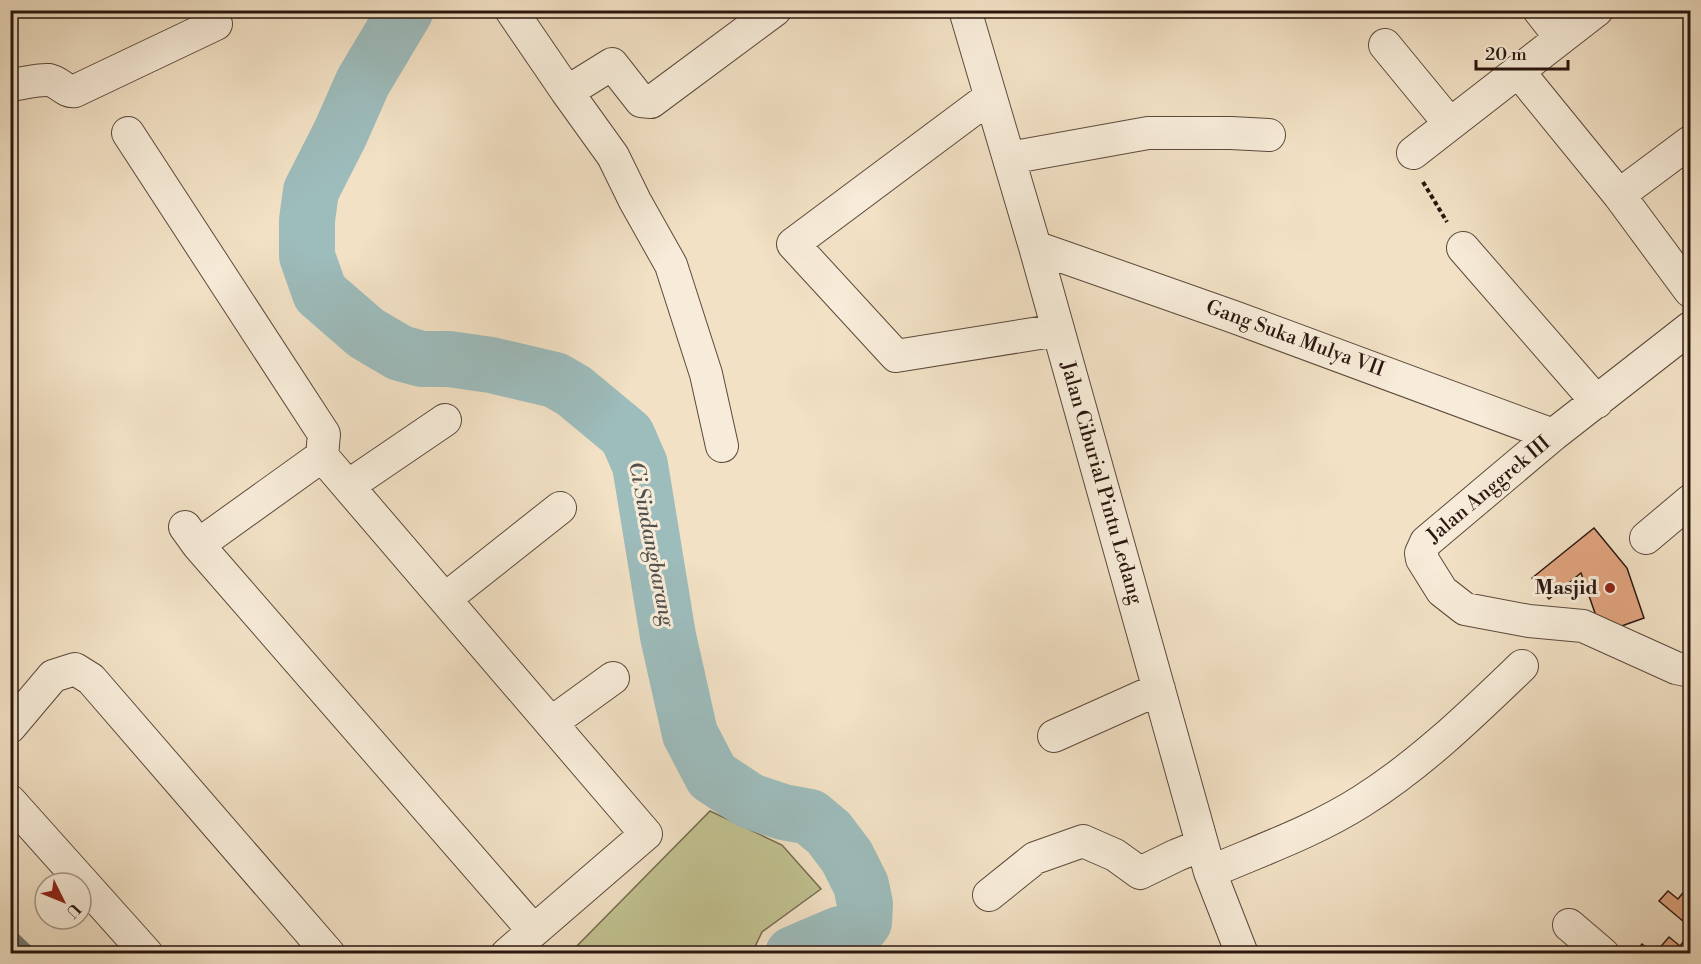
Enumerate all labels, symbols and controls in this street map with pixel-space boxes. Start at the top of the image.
scale bar [1476,33,1568,71]
text: 20 m [1485,43,1527,66]
street label: Gang Suka Mulya VII [1202,295,1388,383]
street label: Jalan Ciburial Pintu Ledang [1054,358,1148,608]
street label: Jalan Anggrek III [1421,431,1556,550]
water label: Ci Sindangbarang [622,460,680,630]
place label: Masjid [1535,576,1598,601]
marker: Masjid [1603,581,1617,595]
north arrow [33,871,93,931]
text: U [61,899,85,922]

